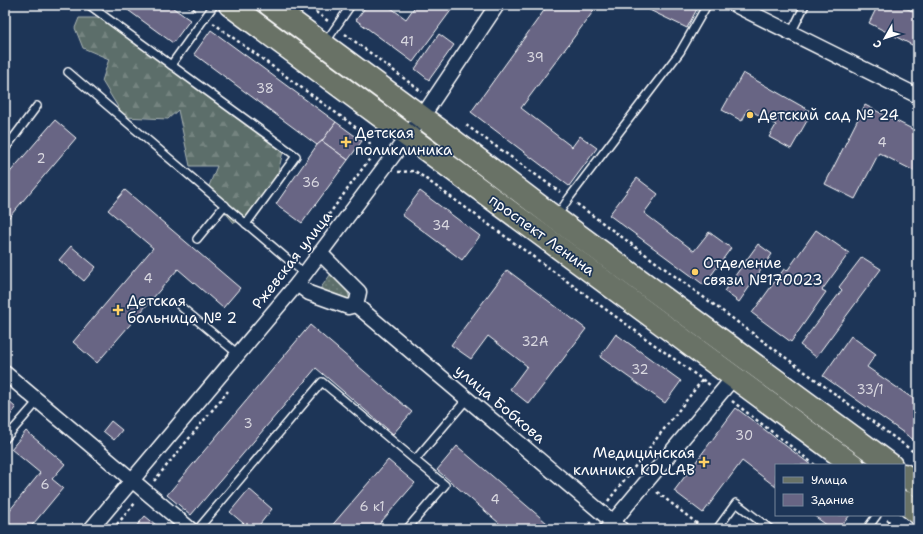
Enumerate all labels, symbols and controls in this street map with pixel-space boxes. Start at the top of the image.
north arrow [865,18,905,58]
house number: 41 [400,33,414,50]
text: С [870,36,886,51]
house number: 39 [526,49,544,66]
house number: 38 [256,80,274,97]
place label: Детский сад № 24 [758,105,899,125]
marker: Детский сад № 24 [745,110,755,120]
place label: Детская поликлиника [355,123,453,160]
house number: 4 [877,134,887,151]
marker: Детская поликлиника [340,136,352,148]
house number: 2 [36,150,46,167]
house number: 36 [302,174,320,191]
street label: проспект Ленина [485,190,599,281]
street label: Ржевская улица [247,206,337,313]
house number: 34 [432,217,450,234]
place label: Отделение связи №170023 [703,253,823,290]
marker: Отделение связи №170023 [690,267,700,277]
house number: 4 [143,270,153,287]
place label: Детская больница № 2 [127,291,237,328]
marker: Детская больница № 2 [112,304,124,316]
house number: 32А [522,333,548,350]
street label: улица Бобкова [451,360,550,448]
house number: 32 [631,361,649,378]
house number: 33/1 [856,381,884,398]
house number: 3 [243,415,253,432]
house number: 30 [735,427,753,444]
place label: Медицинская клиника KDLLAB [573,443,695,480]
marker: Медицинская клиника KDLLAB [698,456,710,468]
legend [775,464,905,516]
text: Улица [811,472,848,488]
house number: 6 [40,476,50,493]
house number: 4 [490,491,500,508]
text: Здание [811,492,855,508]
house number: 6 к1 [359,498,385,515]

